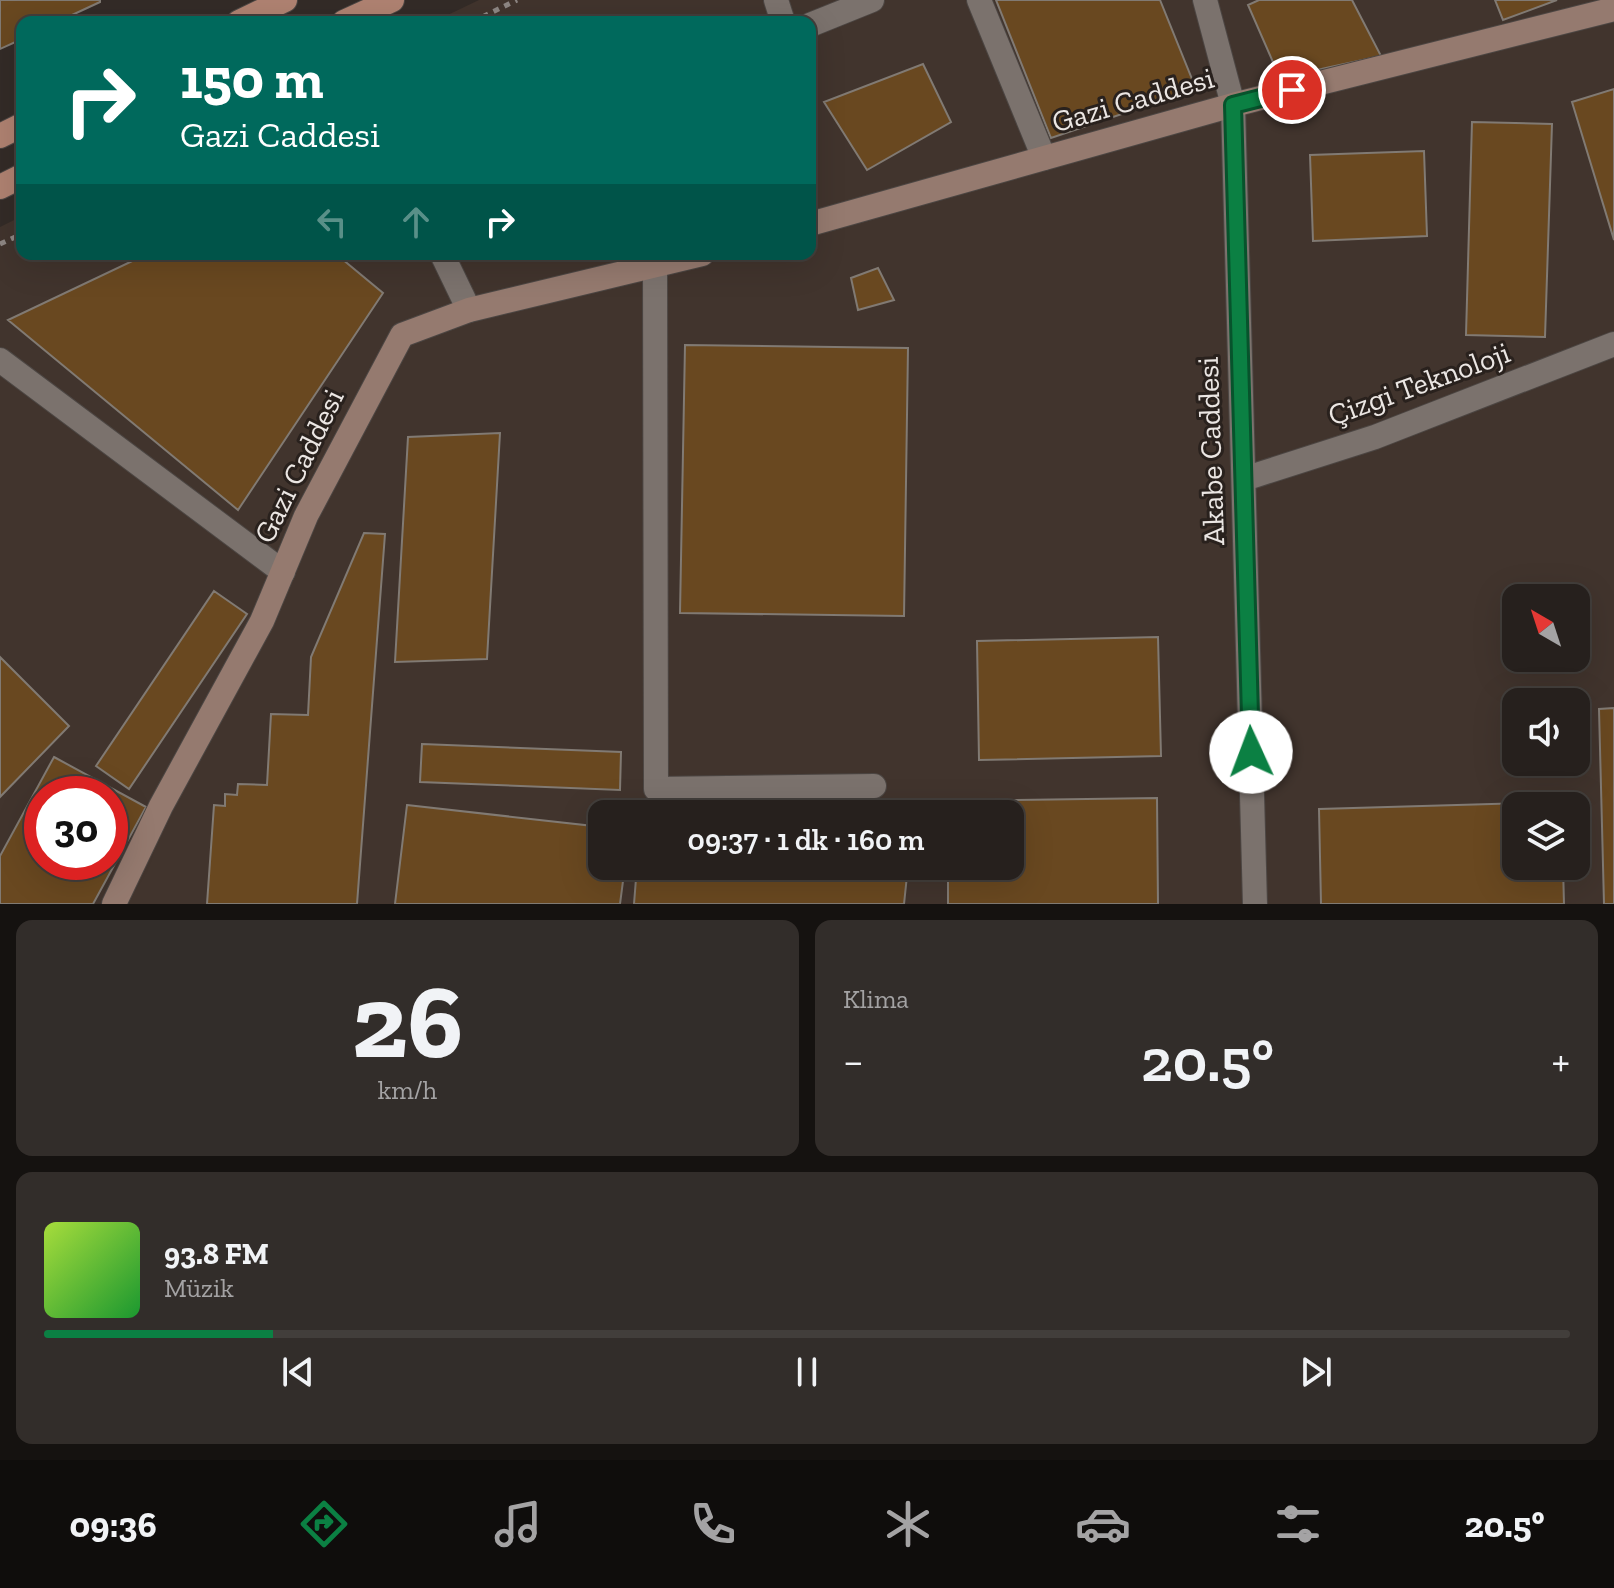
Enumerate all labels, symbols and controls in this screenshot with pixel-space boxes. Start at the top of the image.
text: 150 m [180,45,324,112]
icon: right [48,48,152,152]
pin [1258,56,1326,124]
street label: Gazi Caddesi [1048,60,1218,140]
icon: arrive [1270,68,1314,112]
text: Gazi Caddesi [180,113,380,156]
icon: left [310,200,354,244]
icon: ahead [394,200,438,244]
icon: right [478,200,522,244]
street label: Çizgi Teknoloji [1323,334,1515,434]
street label: Akabe Caddesi [1190,356,1232,546]
street label: Gazi Caddesi [246,383,352,549]
north arrow [1502,584,1590,672]
map controls [1502,584,1590,880]
button: sound [1502,688,1590,776]
position arrow [1209,710,1293,794]
speed limit sign: 30 [24,776,128,880]
button: layers [1502,792,1590,880]
text: 09:37 · 1 dk · 160 m [688,822,924,858]
text: 26 [352,959,463,1084]
text: Klima [843,983,909,1015]
text: 20.5° [1141,1024,1274,1096]
text: − [843,1034,864,1087]
text: + [1551,1034,1570,1087]
text: km/h [378,1074,437,1106]
text: 93.8 FM [164,1236,269,1272]
text: Müzik [164,1272,234,1304]
icon: previous [276,1350,320,1394]
icon: pause [785,1350,829,1394]
icon: next [1294,1350,1338,1394]
icon: directions [296,1496,352,1552]
icon: music [490,1496,546,1552]
icon: phone [685,1496,741,1552]
icon: climate [880,1496,936,1552]
icon: car [1075,1496,1131,1552]
icon: filters [1270,1496,1326,1552]
text: 09:36 [69,1503,157,1546]
text: 20.5° [1464,1503,1545,1546]

